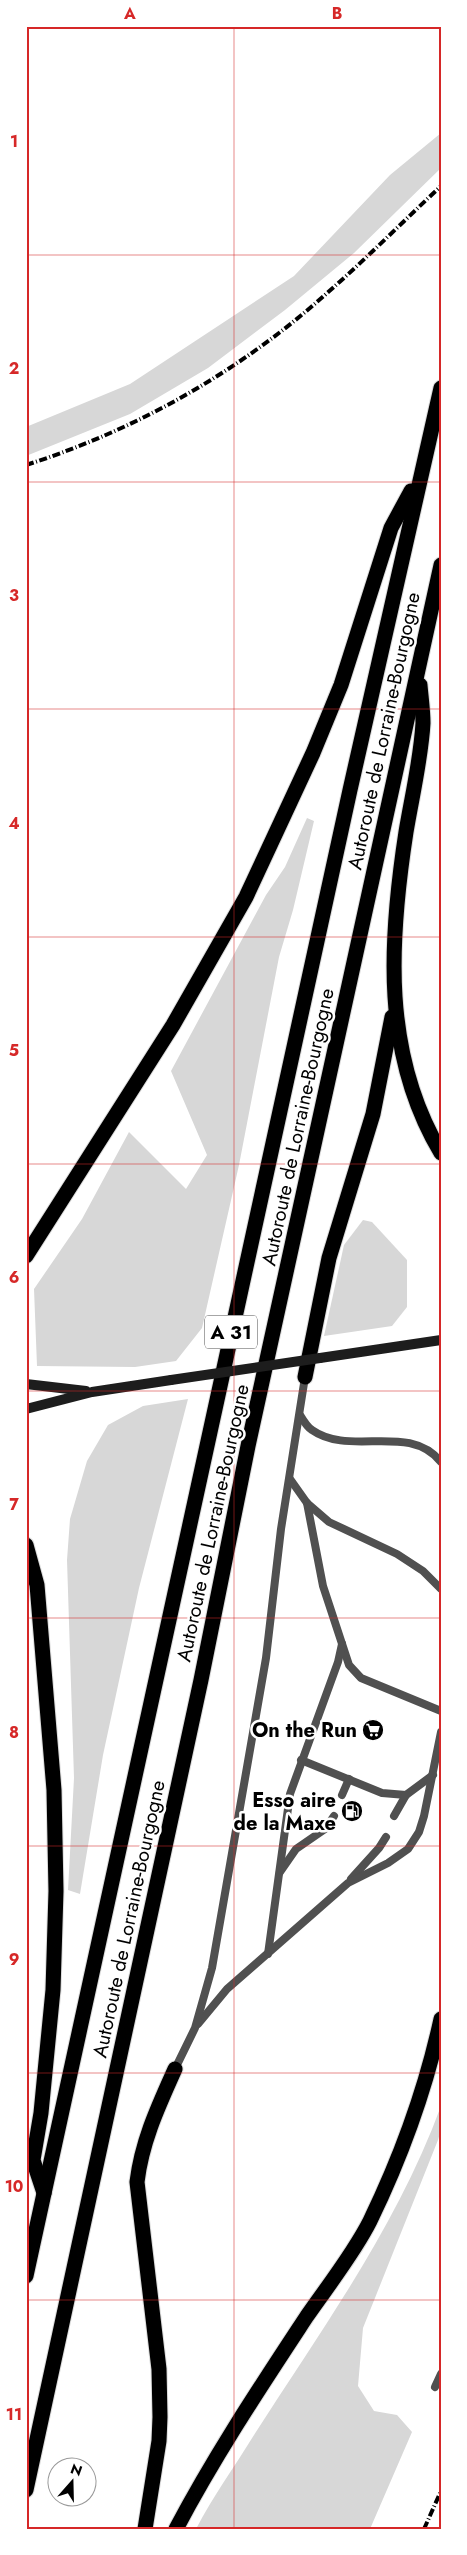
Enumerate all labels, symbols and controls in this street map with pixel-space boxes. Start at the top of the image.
text: A [123,2,136,25]
text: B [332,2,342,25]
text: 1 [10,130,18,153]
text: 2 [9,357,19,380]
text: 3 [9,584,19,607]
street label: Autoroute de Lorraine-Bourgogne [340,590,428,872]
text: 4 [8,812,20,835]
street label: Autoroute de Lorraine-Bourgogne [254,986,342,1268]
text: 5 [9,1039,19,1062]
text: 6 [9,1266,19,1289]
road number: A 31 [205,1315,257,1348]
street label: Autoroute de Lorraine-Bourgogne [169,1382,257,1664]
text: 7 [9,1493,19,1516]
place label: On the Run [252,1716,357,1745]
supermarket icon: On the Run [361,1718,385,1742]
text: 8 [9,1721,19,1744]
street label: Autoroute de Lorraine-Bourgogne [85,1778,173,2060]
place label: Esso aire de la Maxe [234,1786,336,1838]
fuel station icon: Esso aire de la Maxe [340,1799,364,1823]
text: 9 [9,1948,19,1971]
text: 10 [5,2175,23,2198]
text: 11 [6,2403,22,2426]
north arrow [48,2458,98,2508]
text: N [68,2458,85,2481]

